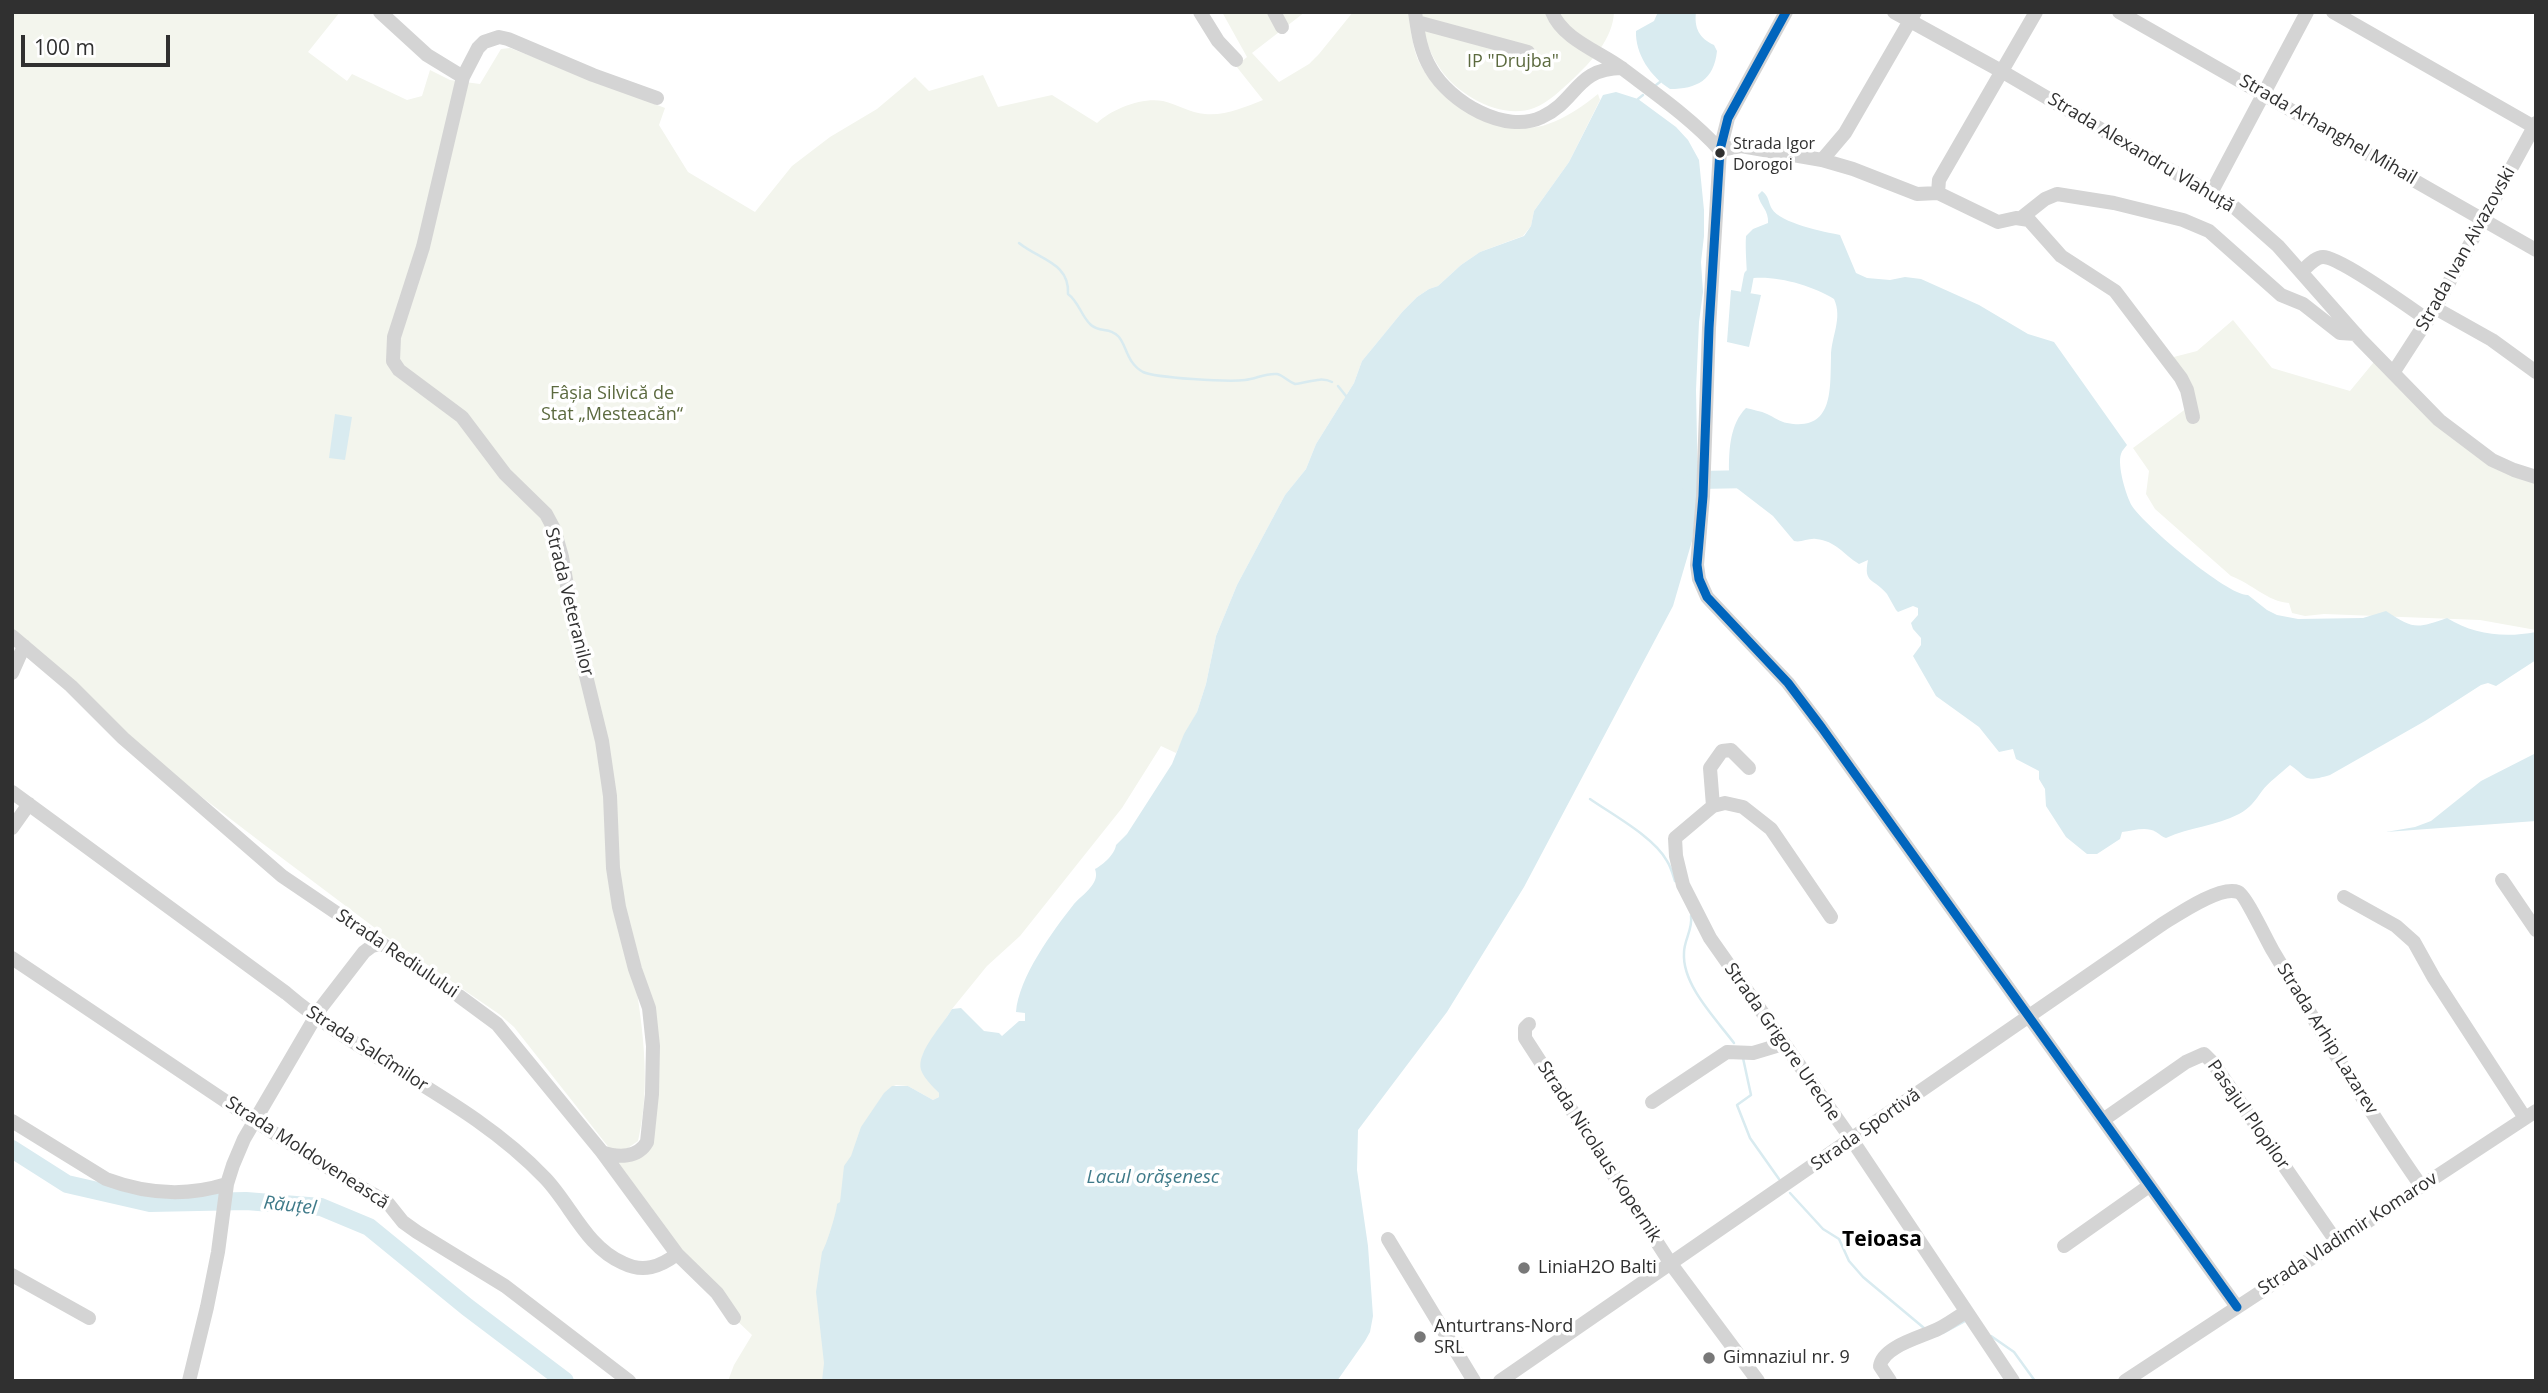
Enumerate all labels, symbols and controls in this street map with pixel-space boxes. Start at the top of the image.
scale bar [24,21,173,65]
text: 100 m [34,33,95,61]
park label: IP "Drujba" [1467,51,1559,73]
street label: Strada Arhanghel Mihail [2235,70,2421,190]
street label: Strada Аlexandru Vlahuță [2044,89,2238,217]
place label: Strada Igor Dorogoi [1733,134,1815,172]
marker: Strada Igor Dorogoi [1713,146,1727,160]
street label: Strada Ivan Aivazovski [2412,163,2520,335]
park label: Fâșia Silvică de Stat „Mesteacăn“ [541,383,683,426]
street label: Strada Veteranilor [540,525,598,679]
street label: Strada Rediulului [332,905,462,1003]
street label: Strada Grigore Ureche [1719,959,1845,1125]
street label: Strada Arhip Lazarev [2272,960,2382,1118]
street label: Strada Salcîmilor [302,1002,432,1096]
street label: Pasajul Plopilor [2202,1056,2294,1174]
street label: Strada Nicolaus Kopernik [1532,1058,1666,1246]
street label: Strada Sportivă [1807,1084,1925,1176]
street label: Strada Moldovenească [221,1092,393,1214]
water label: Lacul orăşenesc [1087,1167,1219,1189]
street label: Strada Vladimir Komarov [2254,1168,2442,1300]
water label: Răuțel [262,1192,318,1220]
district label: Teioasa [1842,1227,1922,1253]
place label: LiniaH2O Balti [1538,1257,1657,1279]
marker: LiniaH2O Balti [1516,1260,1532,1276]
place label: Anturtrans-Nord SRL [1434,1316,1573,1358]
marker: Anturtrans-Nord SRL [1412,1329,1428,1345]
place label: Gimnaziul nr. 9 [1723,1347,1850,1369]
marker: Gimnaziul nr. 9 [1701,1350,1717,1366]

